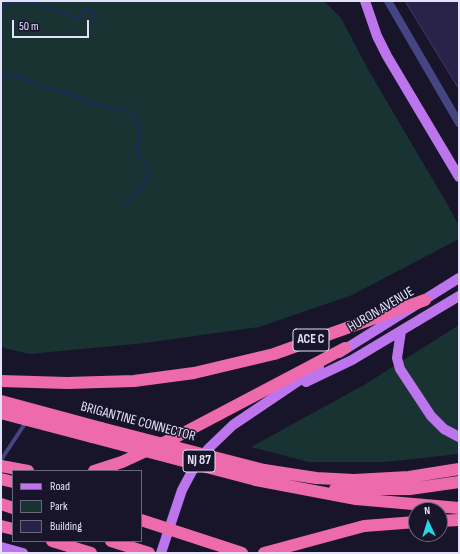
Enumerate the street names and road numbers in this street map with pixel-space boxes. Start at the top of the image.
street label: HURON AVENUE [345,284,417,336]
road number: ACE C [293,329,329,351]
street label: BRIGANTINE CONNECTOR [79,399,197,445]
road number: NJ 87 [183,450,215,472]

